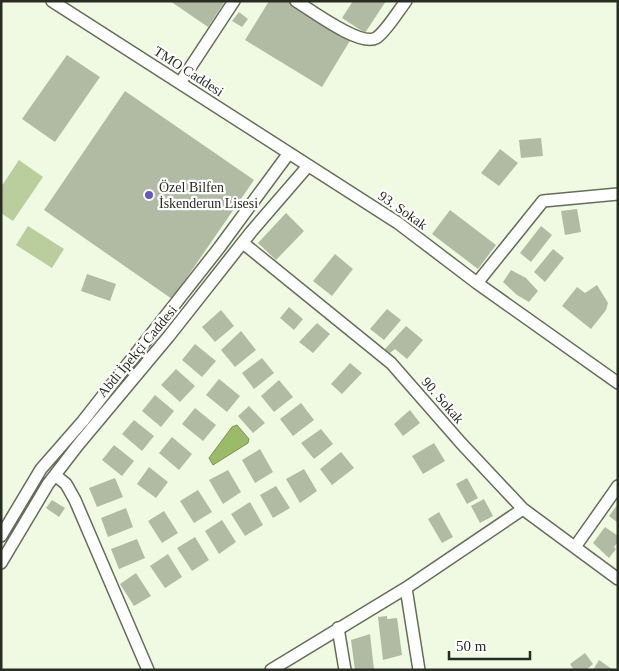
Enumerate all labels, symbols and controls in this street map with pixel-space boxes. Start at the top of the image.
street label: TMO Caddesi [151,43,226,99]
place label: Özel Bilfen İskenderun Lisesi [159,179,258,211]
street label: 93. Sokak [375,188,430,233]
marker: Özel Bilfen İskenderun Lisesi [143,189,155,201]
street label: Abdi İpekçi Caddesi [95,302,180,400]
street label: 90. Sokak [419,374,467,426]
scale bar [449,628,530,660]
text: 50 m [456,638,487,654]

